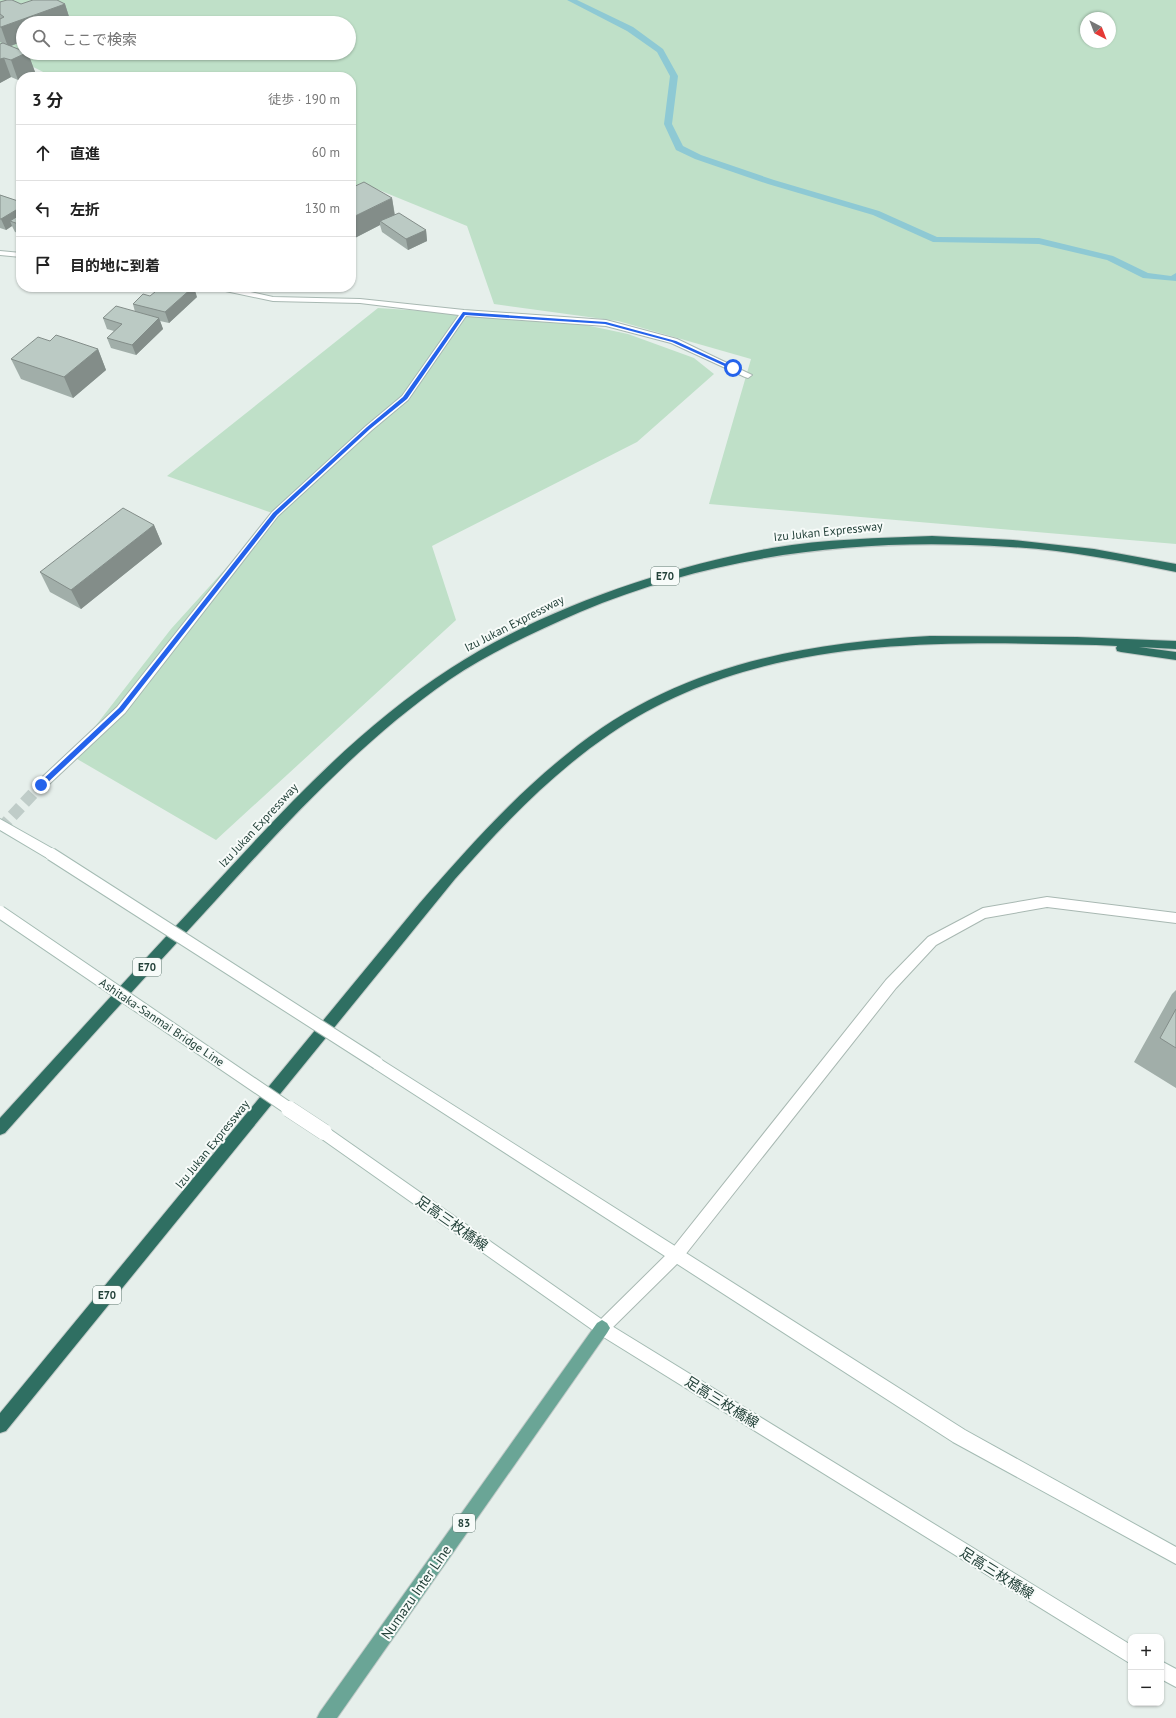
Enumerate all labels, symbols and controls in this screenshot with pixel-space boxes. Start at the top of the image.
north arrow [1080,12,1116,48]
search box [16,16,356,60]
icon: search [30,27,52,49]
text: ここで検索 [62,30,137,49]
text: 3 分 [32,89,63,111]
text: 徒歩 · 190 m [268,91,340,108]
icon: ahead [32,142,54,164]
text: 直進 [70,144,100,163]
text: 60 m [312,144,340,161]
icon: left [32,198,54,220]
text: 左折 [70,200,100,219]
text: 130 m [305,200,340,217]
icon: arrive [32,254,54,276]
text: 目的地に到着 [70,256,160,275]
route start [724,359,742,377]
street label: Izu Jukan Expressway [773,518,884,544]
road number: E70 [651,567,679,585]
street label: Izu Jukan Expressway [462,591,567,655]
route end [32,776,50,794]
street label: Izu Jukan Expressway [215,779,301,870]
road number: E70 [133,958,161,976]
street label: Ashitaka-Sanmai Bridge Line [97,975,227,1069]
street label: Izu Jukan Expressway [172,1096,253,1191]
street label: 足高三枚橋線 [412,1192,492,1254]
road number: E70 [93,1286,121,1304]
street label: 足高三枚橋線 [682,1372,762,1432]
road number: 83 [453,1514,475,1532]
street label: Numazu Inter Line [377,1542,455,1642]
street label: 足高三枚橋線 [957,1543,1037,1603]
map controls [1128,1634,1164,1706]
button: + [1128,1634,1164,1670]
button: − [1128,1670,1164,1706]

